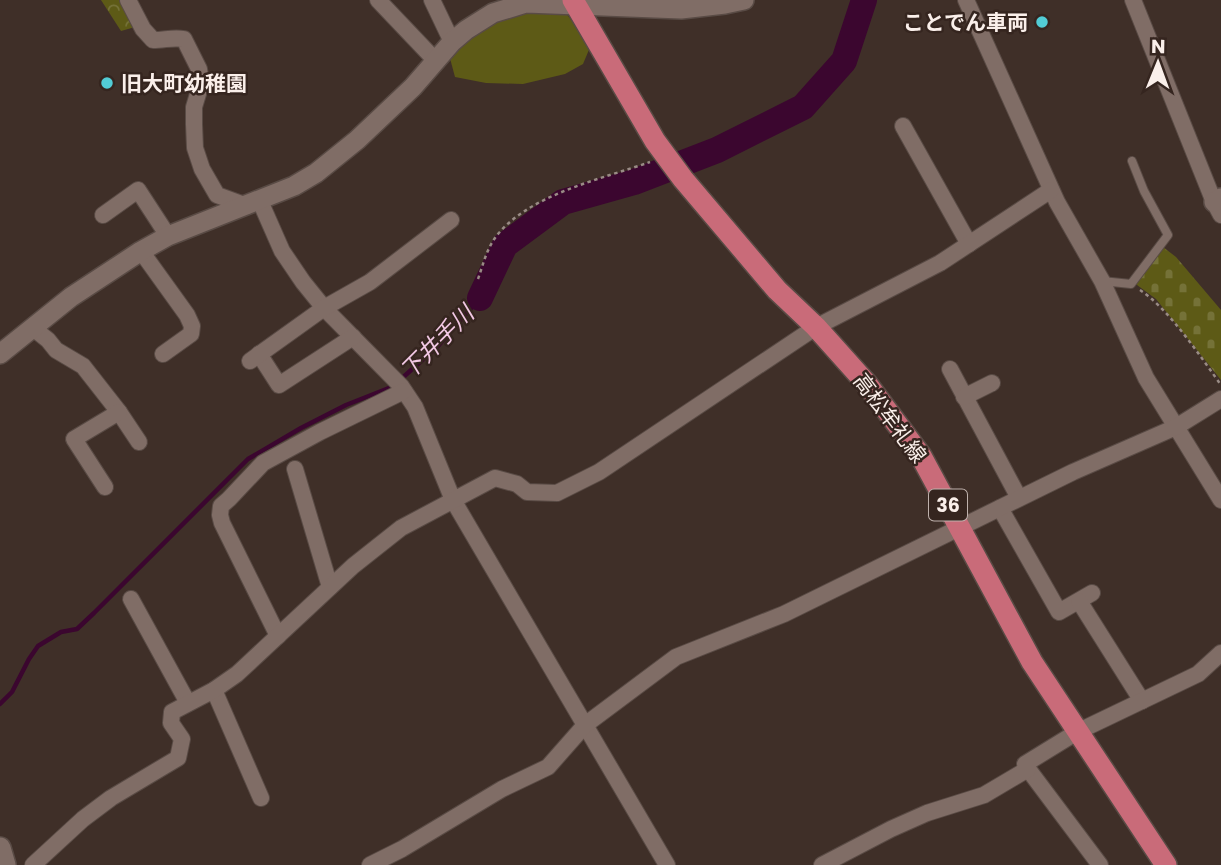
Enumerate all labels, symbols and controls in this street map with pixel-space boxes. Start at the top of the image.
place label: ことでん車両 [903,8,1028,37]
marker: ことでん車両 [1034,14,1050,30]
north arrow [1123,28,1193,98]
text: N [1151,33,1166,60]
place label: 旧大町幼稚園 [121,69,247,98]
marker: 旧大町幼稚園 [99,75,115,91]
water label: 下井手川 [393,296,483,386]
street label: 高松牟礼線 [847,367,933,469]
road number: 36 [929,490,967,520]

